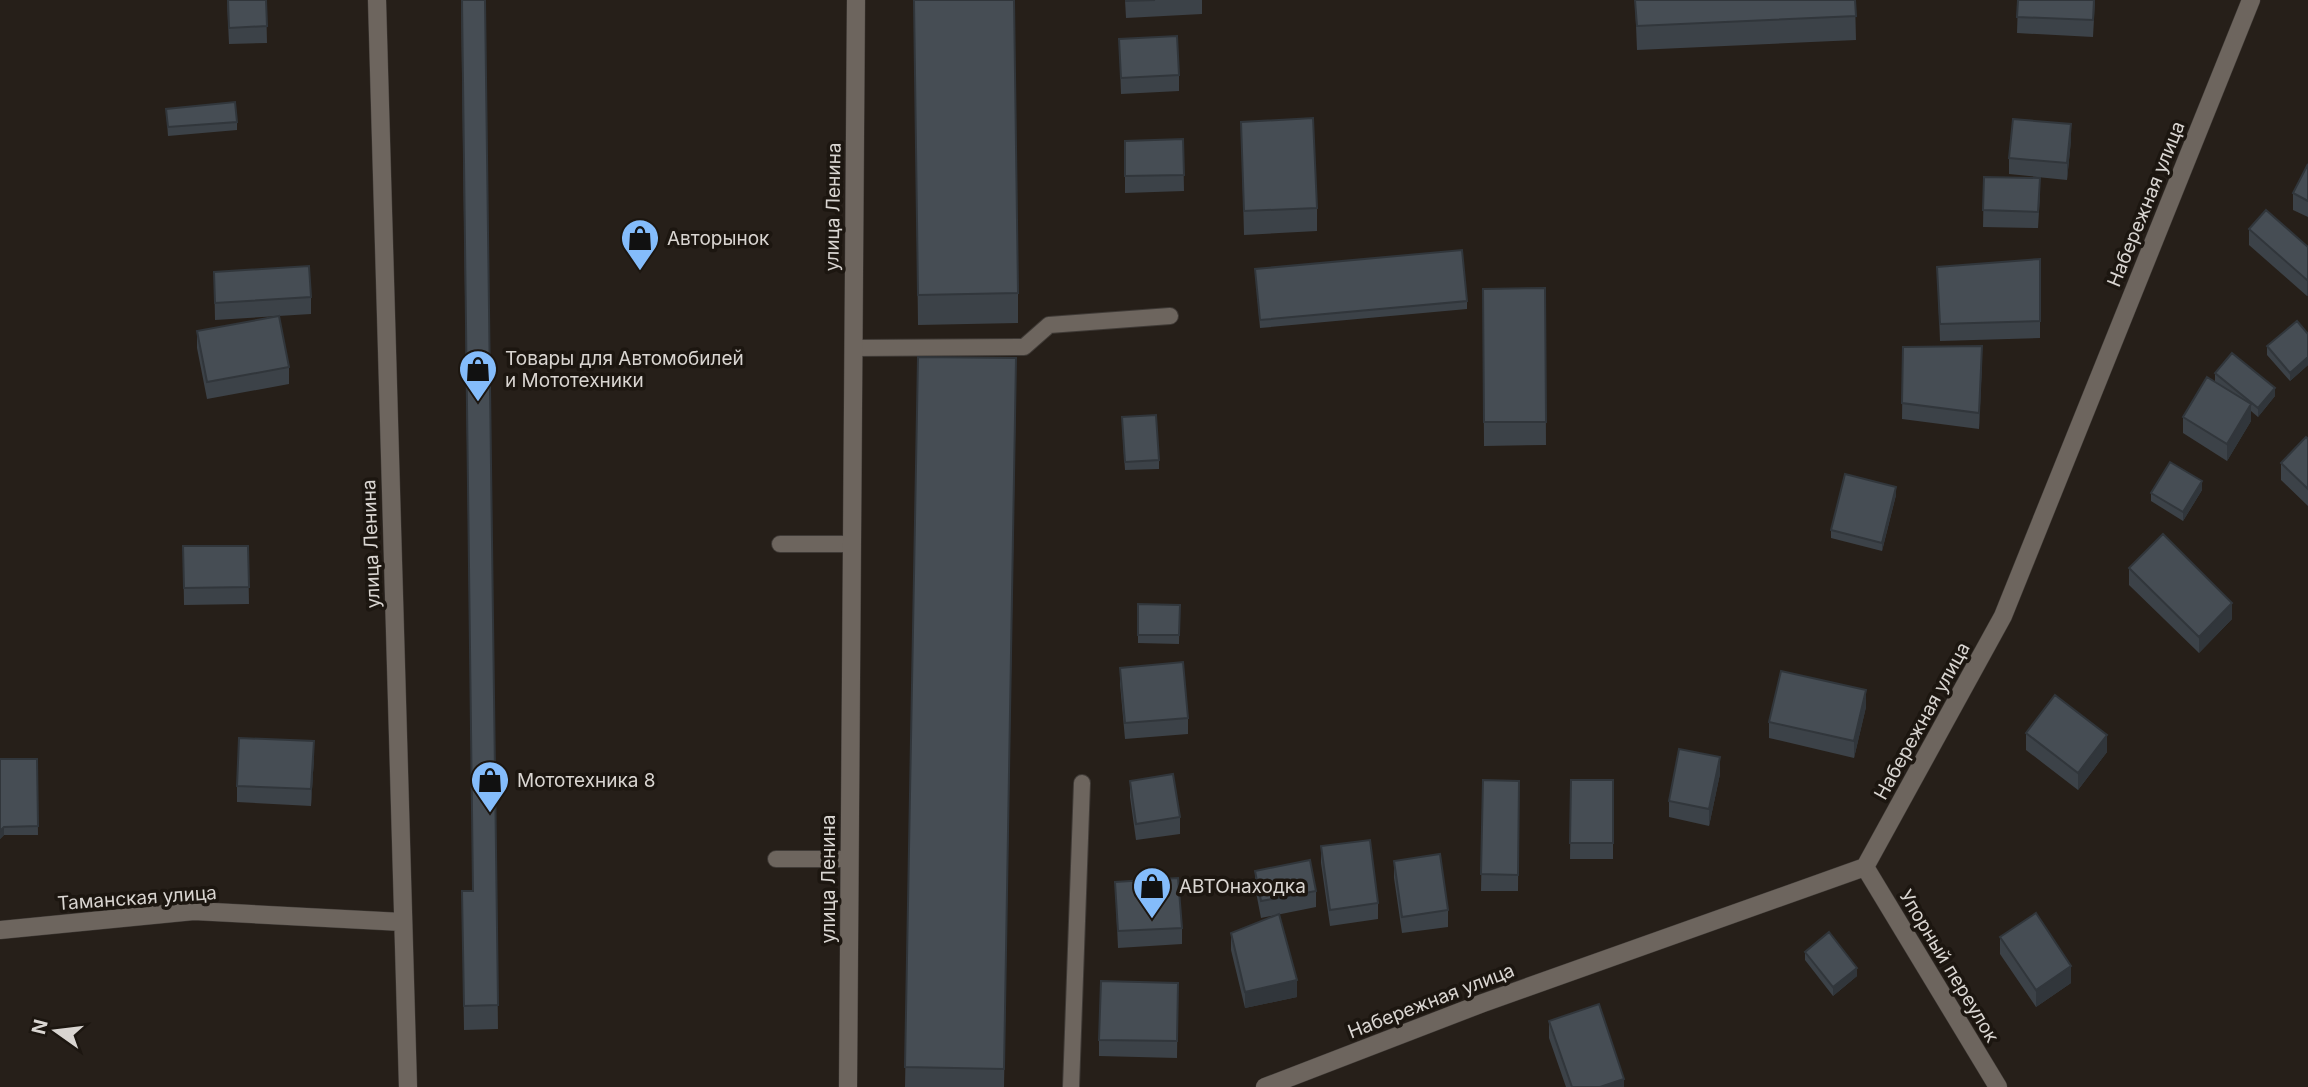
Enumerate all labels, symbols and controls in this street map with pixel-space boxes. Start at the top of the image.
street label: Набережная улица [2102,118,2190,290]
street label: улица Ленина [820,142,846,272]
shop icon: Авторынок [619,217,661,272]
place label: Авторынок [667,227,770,250]
place label: Товары для Автомобилей и Мототехники [505,347,744,392]
shop icon: Товары для Автомобилей и Мототехники [457,348,499,403]
street label: улица Ленина [357,479,385,609]
street label: Набережная улица [1869,638,1975,804]
shop icon: Мототехника 8 [469,759,511,814]
place label: Мототехника 8 [517,769,656,792]
street label: улица Ленина [817,814,840,944]
shop icon: АВТОнаходка [1131,865,1173,920]
place label: АВТОнаходка [1179,875,1306,898]
street label: Таманская улица [57,881,217,915]
street label: Упорный переулок [1894,885,2004,1047]
street label: Набережная улица [1344,959,1518,1043]
north arrow [21,996,91,1066]
text: N [27,1017,53,1037]

